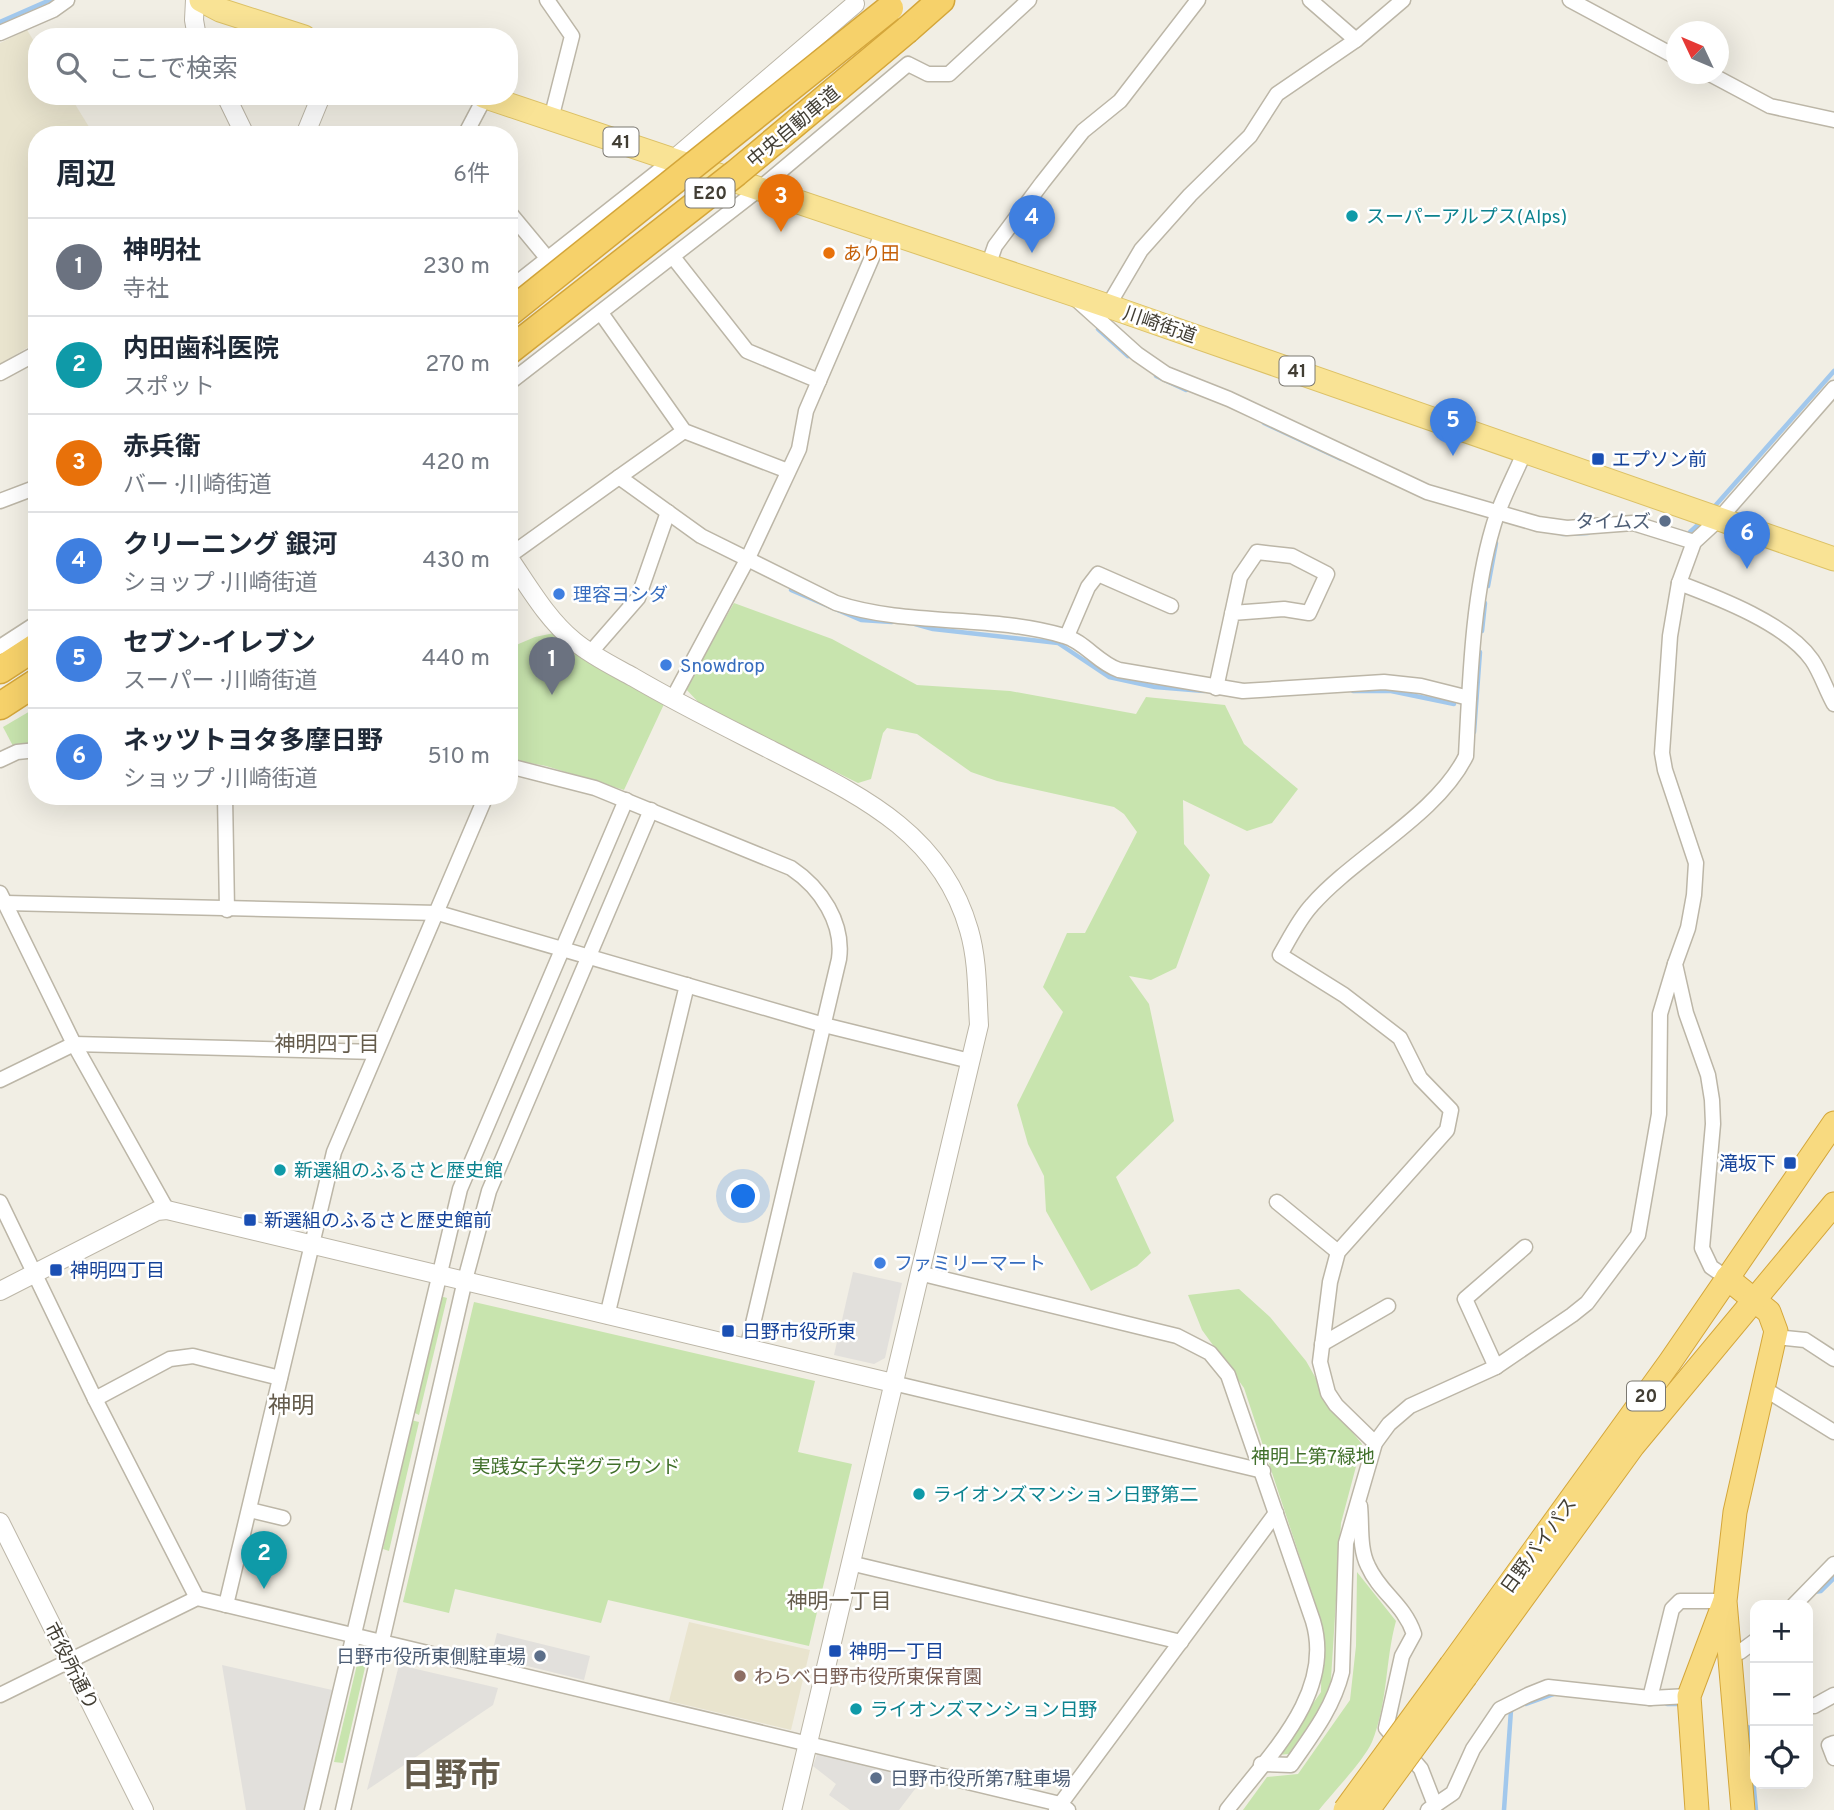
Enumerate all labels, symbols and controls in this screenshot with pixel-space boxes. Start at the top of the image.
north arrow [1666,21,1729,84]
search box [28,28,518,105]
icon: search [52,48,90,86]
text: ここで検索 [108,54,238,87]
street label: 中央自動車道 [743,82,846,173]
road number: 41 [604,127,638,156]
text: 周辺 [56,158,116,195]
text: 6件 [453,161,490,190]
pin: 3 [758,174,804,232]
road number: E20 [686,178,734,208]
pin: 4 [1009,195,1055,253]
place label: スーパーアルプス(Alps) [1366,206,1567,230]
marker: スーパーアルプス(Alps) [1344,208,1360,224]
text: 神明社 [123,236,201,269]
place label: あり田 [843,243,900,267]
marker: あり田 [821,245,837,261]
text: 1 [74,253,84,282]
text: 230 m [423,253,490,282]
text: 寺社 [123,276,169,305]
street label: 川崎街道 [1120,302,1199,350]
text: 内田歯科医院 [123,334,279,367]
text: 2 [72,351,86,380]
text: 270 m [425,351,490,380]
road number: 41 [1280,356,1314,386]
text: スポット [123,374,215,403]
pin: 5 [1430,398,1476,456]
text: 赤兵衛 [123,432,201,465]
text: 3 [72,449,86,478]
text: 420 m [422,449,490,478]
place label: エプソン前 [1612,449,1707,473]
marker: エプソン前 [1590,451,1606,467]
text: バー · 川崎街道 [123,472,272,501]
place label: タイムズ [1575,511,1651,535]
pin: 6 [1724,511,1770,569]
marker: タイムズ [1657,513,1673,529]
text: クリーニング 銀河 [123,530,338,563]
text: 4 [72,547,86,576]
text: 430 m [422,547,490,576]
text: ショップ · 川崎街道 [123,570,318,599]
place label: 理容ヨシダ [573,584,668,608]
marker: 理容ヨシダ [551,586,567,602]
text: セブン-イレブン [123,628,316,661]
pin: 1 [529,637,575,695]
text: 5 [72,645,86,674]
text: 440 m [422,645,490,674]
place label: Snowdrop [680,655,765,679]
marker: Snowdrop [658,657,674,673]
text: スーパー · 川崎街道 [123,668,318,697]
text: ネッツトヨタ多摩日野 [123,726,383,759]
text: 6 [72,743,86,772]
text: 510 m [427,743,490,772]
text: ショップ · 川崎街道 [123,766,318,795]
district label: 神明四丁目 [275,1032,380,1059]
place label: 滝坂下 [1719,1153,1776,1177]
marker: 滝坂下 [1782,1155,1798,1171]
place label: 新選組のふるさと歴史館 [294,1160,503,1184]
marker: 新選組のふるさと歴史館 [272,1162,288,1178]
your location [726,1179,760,1213]
place label: 新選組のふるさと歴史館前 [264,1210,492,1234]
marker: 新選組のふるさと歴史館前 [242,1212,258,1228]
place label: ファミリーマート [894,1253,1046,1277]
marker: ファミリーマート [872,1255,888,1271]
place label: 神明四丁目 [70,1260,165,1284]
marker: 神明四丁目 [48,1262,64,1278]
place label: 日野市役所東 [742,1321,856,1345]
marker: 日野市役所東 [720,1323,736,1339]
road number: 20 [1627,1381,1665,1410]
district label: 神明 [268,1393,314,1422]
park label: 神明上第7緑地 [1251,1446,1375,1470]
park label: 実践女子大学グラウンド [471,1456,681,1480]
place label: ライオンズマンション日野第二 [933,1484,1199,1508]
marker: ライオンズマンション日野第二 [911,1486,927,1502]
street label: 日野バイパス [1497,1493,1583,1599]
pin: 2 [241,1531,287,1589]
district label: 神明一丁目 [787,1589,892,1616]
map controls [1750,1600,1813,1789]
button: + [1750,1600,1813,1663]
street label: 市役所通り [38,1619,102,1715]
place label: 神明一丁目 [849,1641,944,1665]
marker: 神明一丁目 [827,1643,843,1659]
place label: 日野市役所東側駐車場 [336,1646,526,1670]
marker: 日野市役所東側駐車場 [532,1648,548,1664]
button: − [1750,1663,1813,1726]
place label: わらべ日野市役所東保育園 [754,1666,982,1690]
marker: わらべ日野市役所東保育園 [732,1668,748,1684]
place label: ライオンズマンション日野 [870,1699,1098,1723]
marker: ライオンズマンション日野 [848,1701,864,1717]
button: locate [1750,1726,1813,1789]
district label: 日野市 [402,1757,501,1799]
place label: 日野市役所第7駐車場 [890,1768,1071,1792]
marker: 日野市役所第7駐車場 [868,1770,884,1786]

